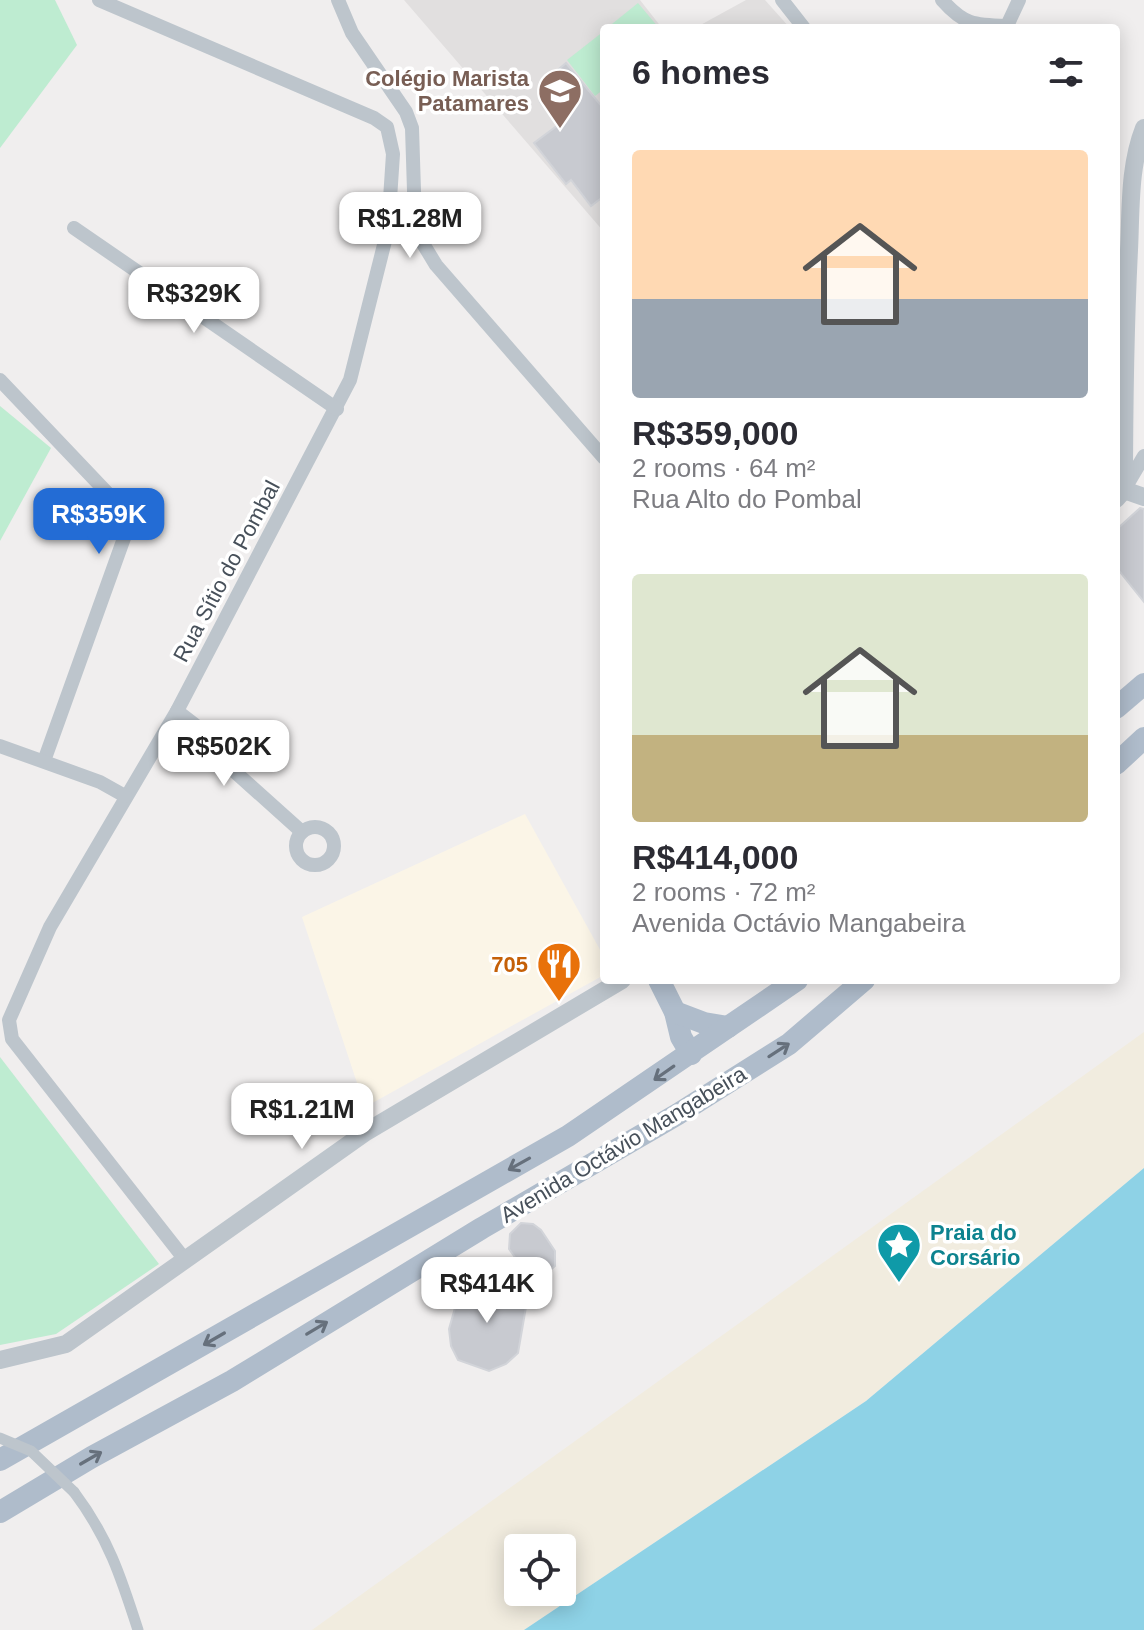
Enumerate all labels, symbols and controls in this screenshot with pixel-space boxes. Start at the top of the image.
icon: filters [1044,50,1088,94]
text: 6 homes [632,53,770,91]
place label: Colégio Marista Patamares [365,66,530,116]
school or university icon: Colégio Marista Patamares [536,67,584,130]
pin: R$1.28M [336,192,484,260]
icon: home [788,202,932,346]
text: R$1.28M [357,203,463,233]
pin: R$329K [129,267,259,335]
text: R$329K [146,278,242,308]
text: R$359,000 [632,414,798,452]
text: 2 rooms · 64 m² [632,453,816,483]
street label: Rua Sítio do Pombal [168,476,285,666]
text: Rua Alto do Pombal [632,484,862,514]
pin: R$359K [34,488,164,556]
text: R$359K [51,499,147,529]
icon: home [788,626,932,770]
pin: R$502K [159,720,289,788]
text: R$502K [176,731,272,761]
text: R$414,000 [632,838,798,876]
text: 2 rooms · 72 m² [632,877,816,907]
text: Avenida Octávio Mangabeira [632,908,965,938]
restaurant icon: 705 [535,940,583,1003]
place label: 705 [491,952,528,977]
one-way arrow [767,1041,790,1057]
street label: Avenida Octávio Mangabeira [496,1061,751,1228]
one-way arrow [654,1065,676,1081]
pin: R$1.21M [228,1083,376,1151]
text: R$1.21M [249,1094,355,1124]
one-way arrow [508,1156,531,1172]
place label: Praia do Corsário [930,1220,1020,1270]
place icon: Praia do Corsário [875,1221,923,1284]
pin: R$414K [422,1257,552,1325]
text: R$414K [439,1268,535,1298]
one-way arrow [305,1320,328,1336]
one-way arrow [203,1331,226,1347]
one-way arrow [79,1450,102,1466]
map controls [504,1534,576,1606]
button: locate [504,1534,576,1606]

